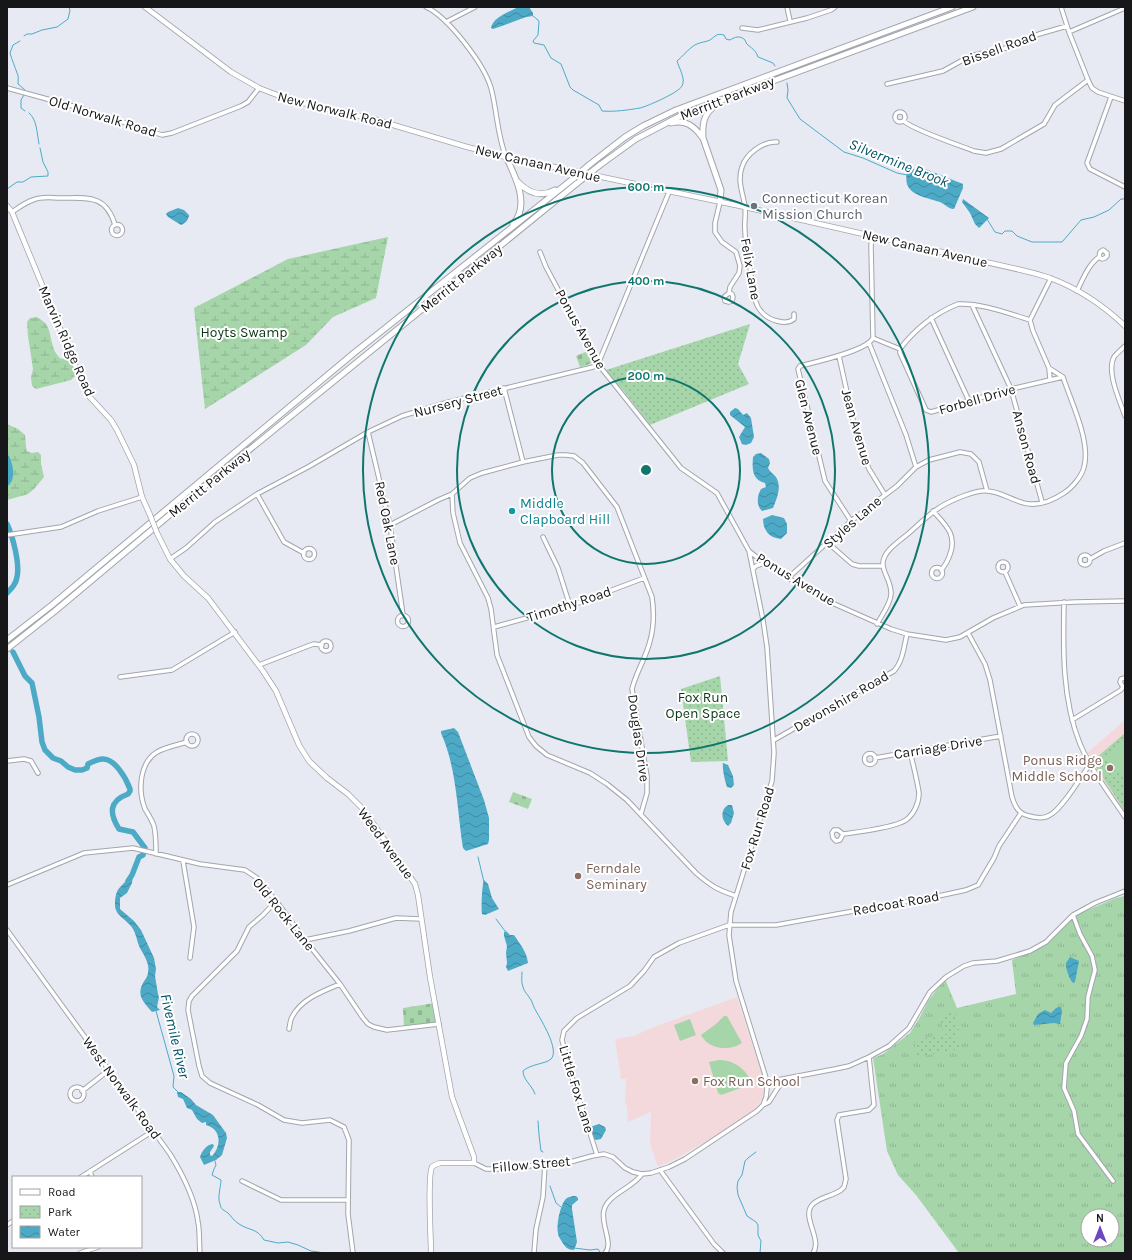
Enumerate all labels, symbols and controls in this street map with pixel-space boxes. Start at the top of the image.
street label: Bissell Road [960,27,1039,70]
street label: Merritt Parkway [677,72,777,124]
street label: New Norwalk Road [276,88,394,133]
street label: Old Norwalk Road [47,92,159,141]
water label: Silvermine Brook [847,135,952,191]
street label: New Canaan Avenue [474,141,602,186]
text: 600 m [628,180,664,194]
place label: Connecticut Korean Mission Church [762,190,888,223]
marker: Connecticut Korean Mission Church [749,201,759,211]
street label: New Canaan Avenue [861,226,989,271]
street label: Felix Lane [737,237,764,301]
street label: Merritt Parkway [417,240,506,316]
text: 400 m [628,274,664,288]
street label: Marvin Ridge Road [35,283,99,399]
street label: Ponus Avenue [552,286,610,372]
park label: Hoyts Swamp [200,324,288,341]
text: 200 m [628,369,664,383]
street label: Glen Avenue [791,377,826,457]
street label: Forbell Drive [937,380,1017,419]
street label: Nursery Street [412,381,504,421]
street label: Jean Avenue [838,387,875,467]
street label: Anson Road [1009,408,1044,486]
street label: Merritt Parkway [165,445,254,521]
centre of rings [639,463,653,477]
street label: Red Oak Lane [371,480,404,567]
street label: Styles Lane [820,492,885,552]
place label: Middle Clapboard Hill [520,495,610,528]
marker: Middle Clapboard Hill [507,506,517,516]
street label: Ponus Avenue [753,549,838,610]
street label: Timothy Road [525,583,613,626]
street label: Devonshire Road [791,667,892,736]
park label: Fox Run Open Space [666,689,740,722]
street label: Douglas Drive [624,693,653,783]
street label: Carriage Drive [893,732,984,763]
place label: Ponus Ridge Middle School [1012,752,1102,785]
marker: Ponus Ridge Middle School [1105,763,1115,773]
street label: Fox Run Road [737,784,778,872]
street label: Weed Avenue [354,804,417,882]
place label: Ferndale Seminary [586,860,647,893]
marker: Ferndale Seminary [573,871,583,881]
street label: Old Rock Lane [249,874,318,954]
street label: Redcoat Road [852,888,941,919]
water label: Fivemile River [156,992,194,1081]
street label: West Norwalk Road [79,1034,165,1143]
street label: Little Fox Lane [555,1043,598,1135]
place label: Fox Run School [703,1073,800,1090]
marker: Fox Run School [690,1076,700,1086]
street label: Fillow Street [491,1153,571,1176]
legend [12,1176,142,1248]
text: Road [48,1185,76,1199]
text: Park [48,1205,73,1219]
north arrow [1080,1208,1120,1248]
text: N [1096,1212,1104,1225]
text: Water [48,1225,81,1239]

